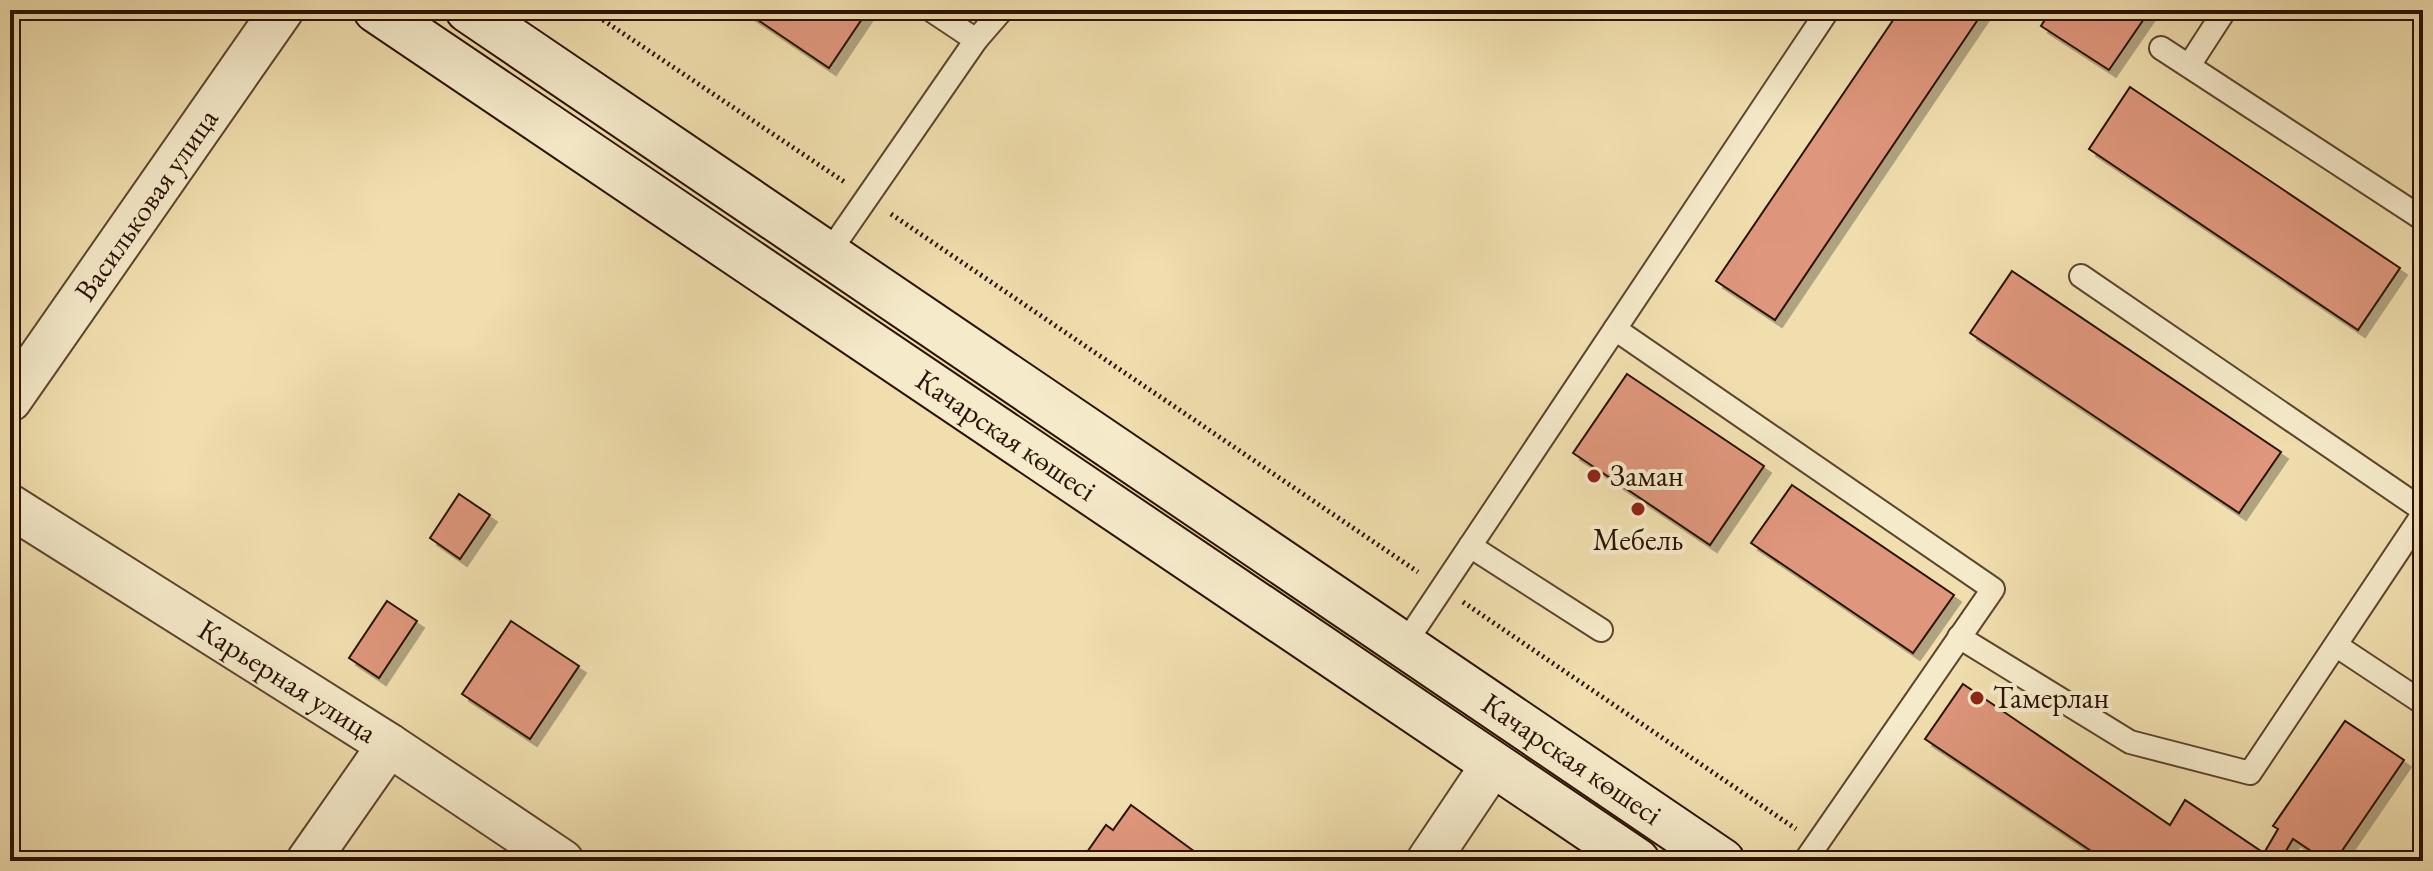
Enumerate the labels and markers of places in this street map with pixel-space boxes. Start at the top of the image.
place label: Заман [1610,456,1684,495]
marker: Заман [1585,467,1603,485]
marker: Мебель [1629,500,1647,518]
place label: Мебель [1593,520,1683,559]
place label: Тамерлан [1993,678,2109,717]
marker: Тамерлан [1968,689,1986,707]

